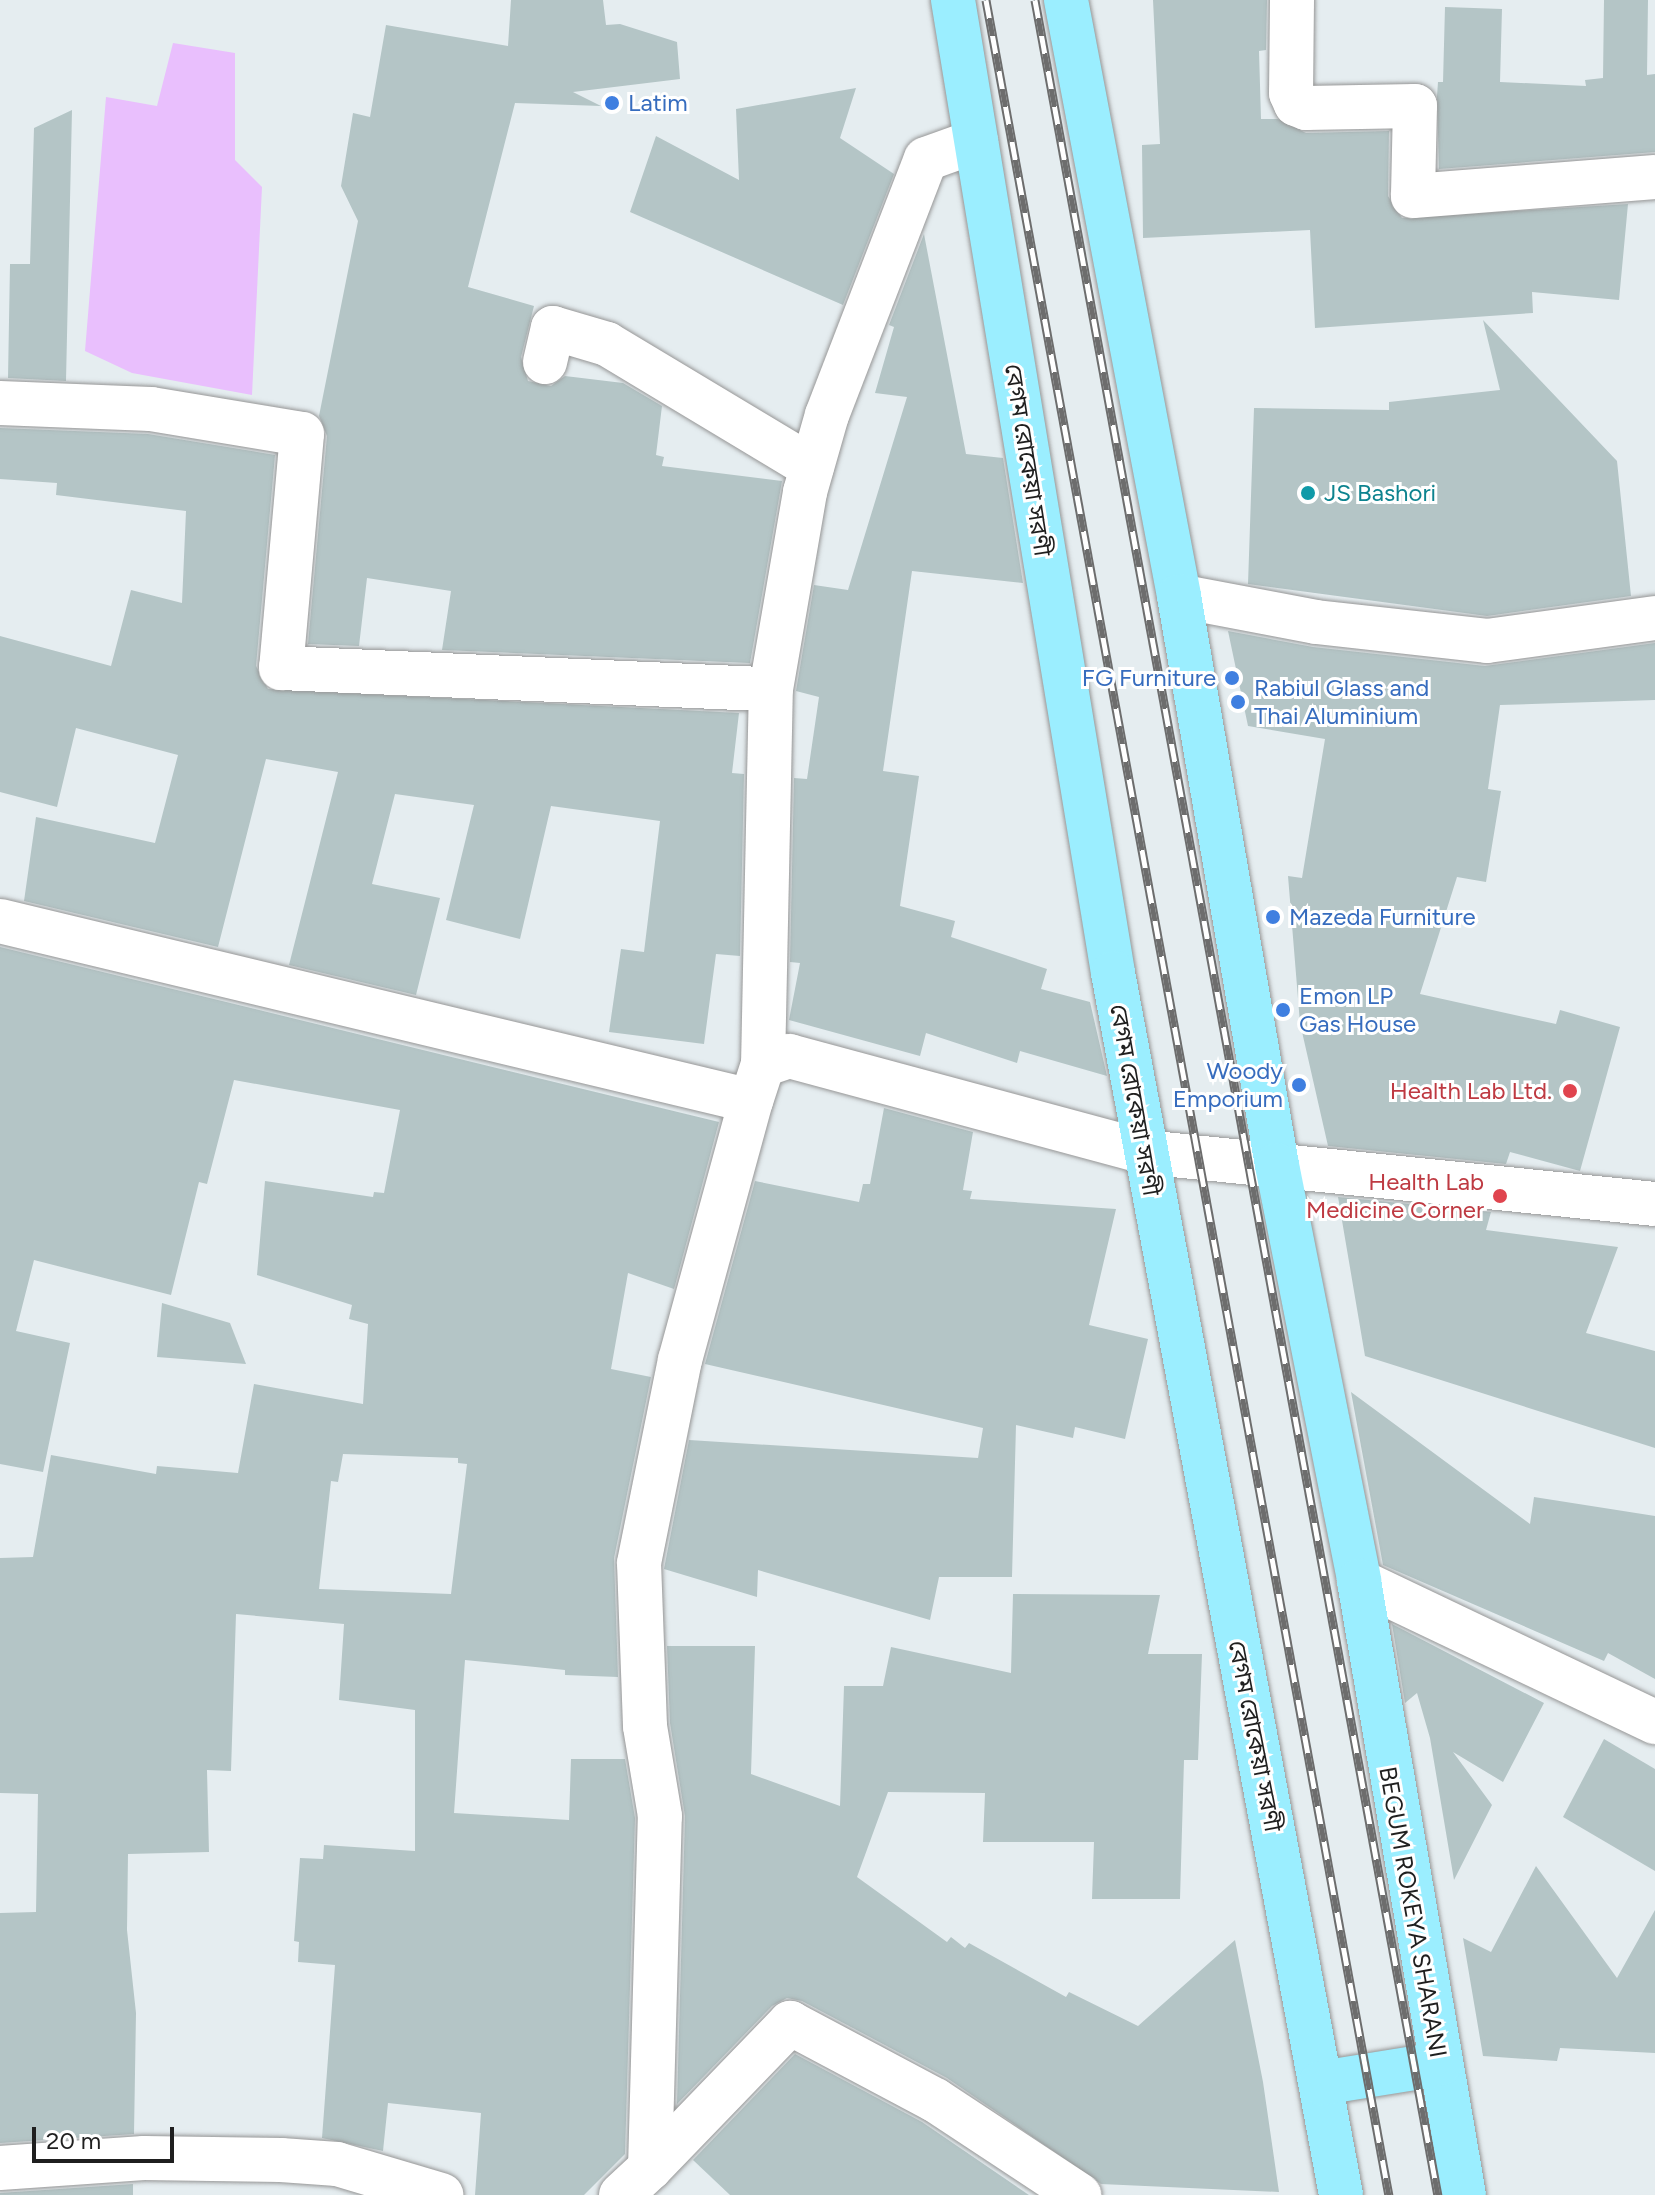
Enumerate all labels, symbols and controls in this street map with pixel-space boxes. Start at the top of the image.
place label: Latim [628,89,688,117]
marker: Latim [603,94,621,112]
street label: বেগম রোকেয়া সরণী [999,362,1057,558]
place label: JS Bashori [1324,479,1436,507]
marker: JS Bashori [1299,484,1317,502]
place label: FG Furniture [1082,664,1216,692]
marker: FG Furniture [1223,669,1241,687]
place label: Rabiul Glass and Thai Aluminium [1254,674,1429,730]
marker: Rabiul Glass and Thai Aluminium [1229,693,1247,711]
place label: Mazeda Furniture [1289,903,1476,931]
marker: Mazeda Furniture [1264,908,1282,926]
place label: Emon LP Gas House [1299,982,1416,1038]
marker: Emon LP Gas House [1274,1001,1292,1019]
street label: বেগম রোকেয়া সরণী [1104,1002,1166,1198]
place label: Woody Emporium [1173,1057,1283,1113]
marker: Woody Emporium [1290,1076,1308,1094]
place label: Health Lab Ltd. [1390,1077,1552,1105]
marker: Health Lab Ltd. [1559,1080,1581,1102]
place label: Health Lab Medicine Corner [1306,1168,1484,1224]
marker: Health Lab Medicine Corner [1491,1187,1509,1205]
street label: বেগম রোকেয়া সরণী [1222,1638,1288,1834]
street label: BEGUM ROKEYA SHARANI [1373,1764,1453,2060]
scale bar [36,2111,178,2161]
text: 20 m [46,2126,101,2155]

